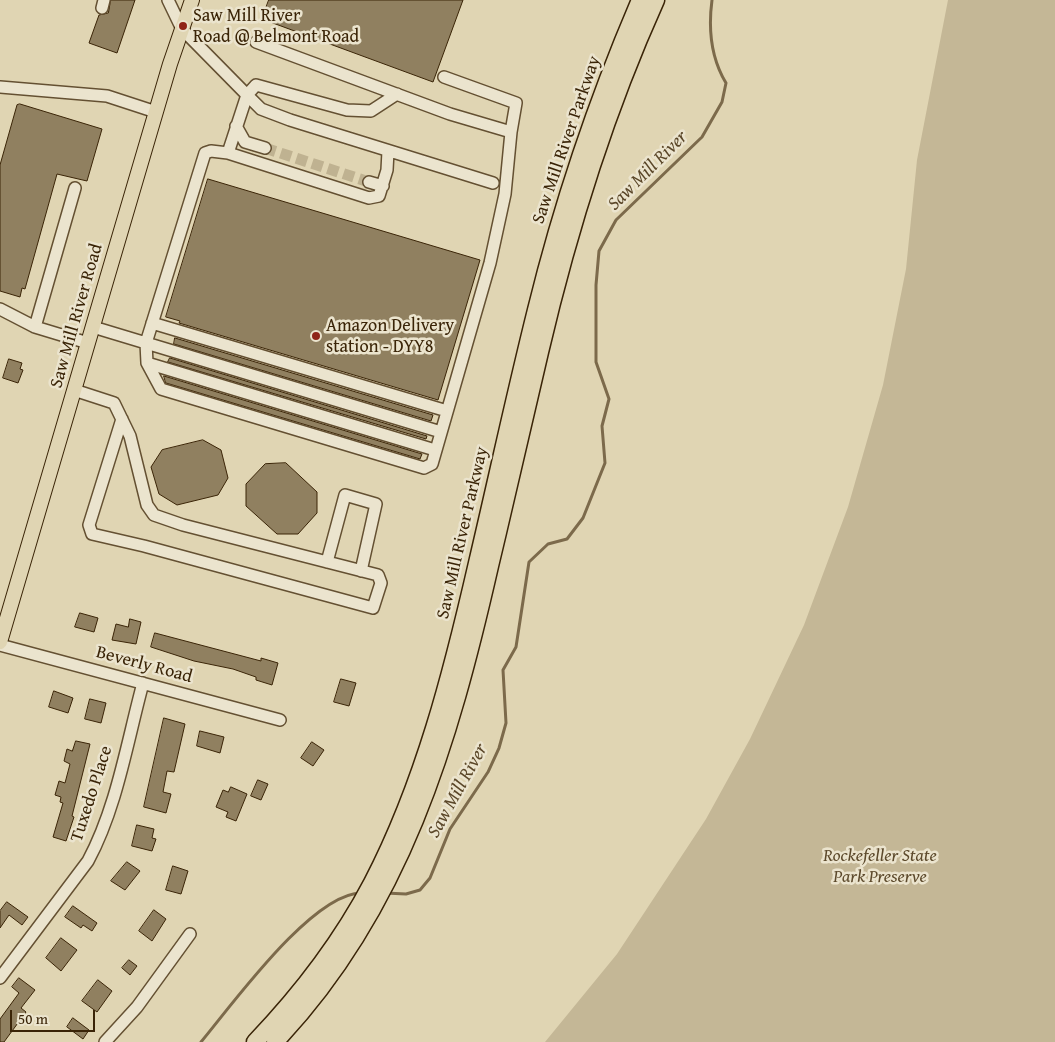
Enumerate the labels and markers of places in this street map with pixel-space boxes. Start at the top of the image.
place label: Saw Mill River Road @ Belmont Road [193,5,359,48]
marker: Saw Mill River Road @ Belmont Road [177,20,189,32]
place label: Amazon Delivery station - DYY8 [326,315,454,358]
marker: Amazon Delivery station - DYY8 [310,330,322,342]

